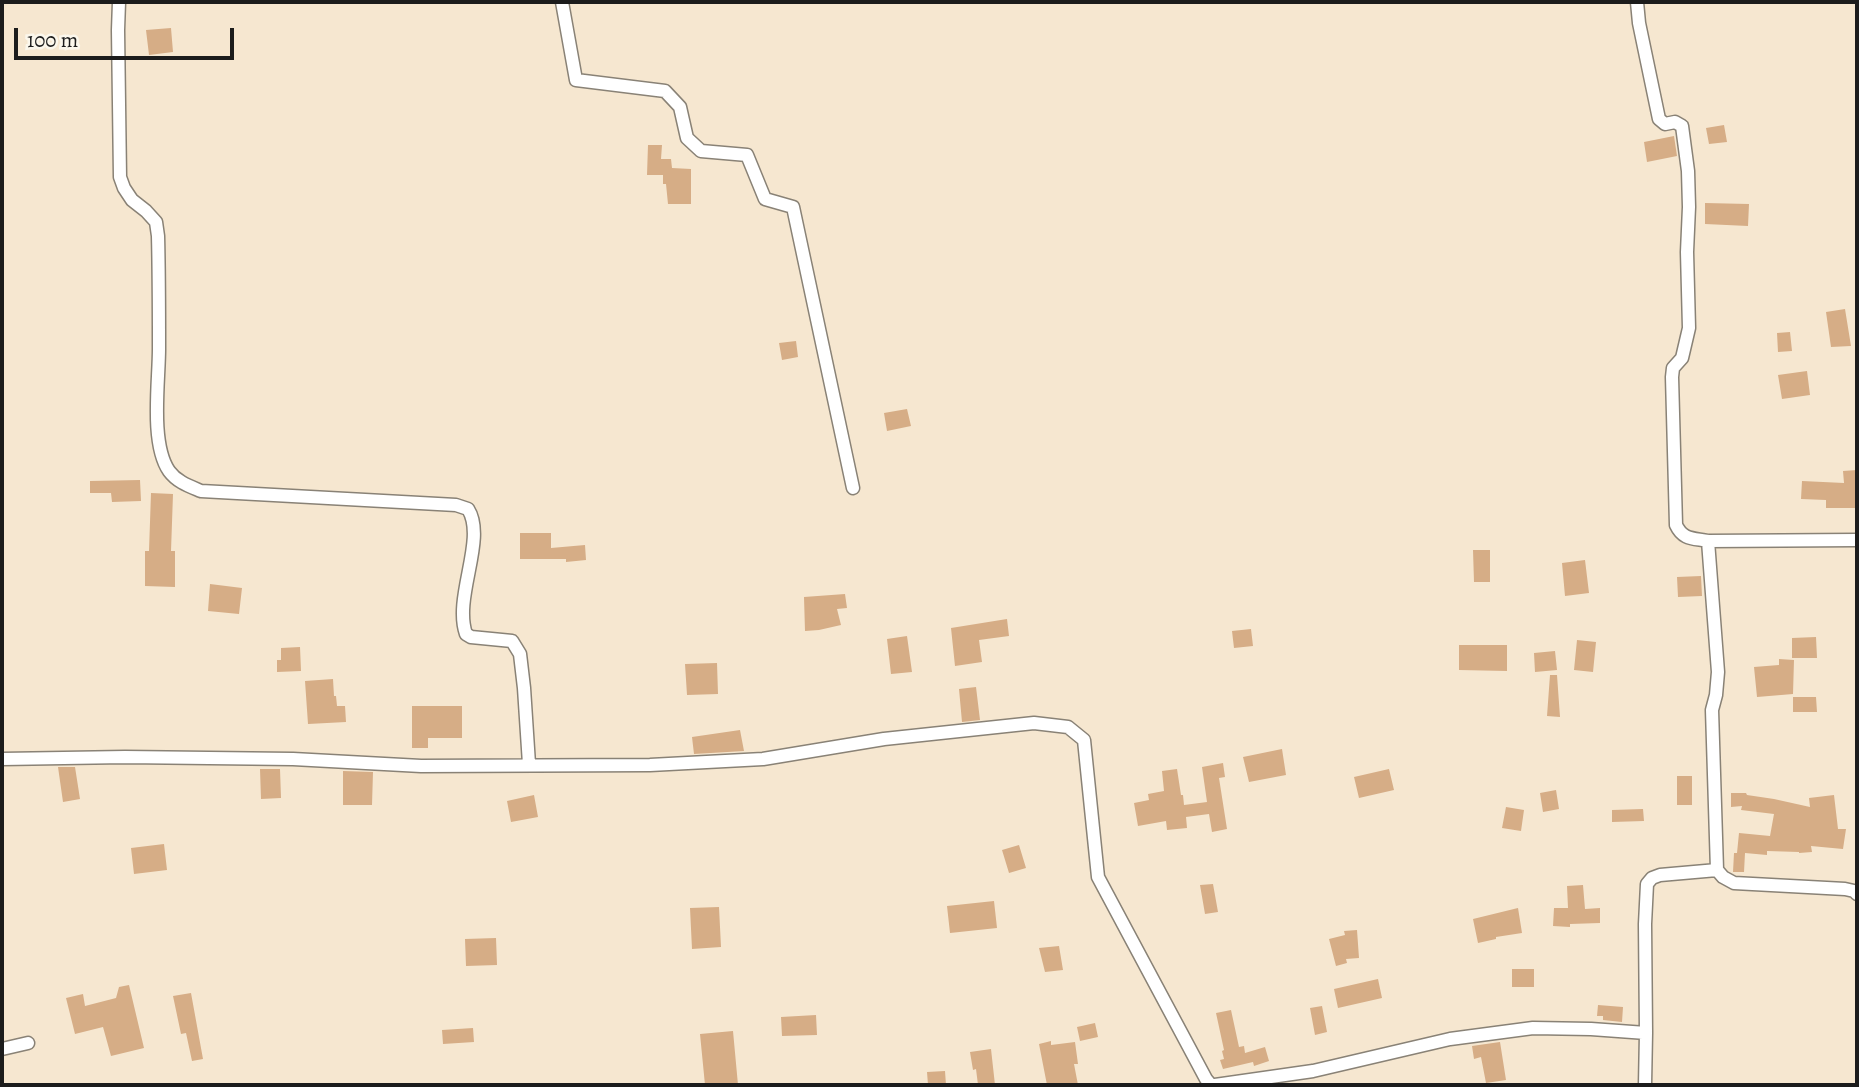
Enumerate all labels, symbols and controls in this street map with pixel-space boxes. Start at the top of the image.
scale bar [18,14,238,58]
text: 100 m [27,26,78,54]

